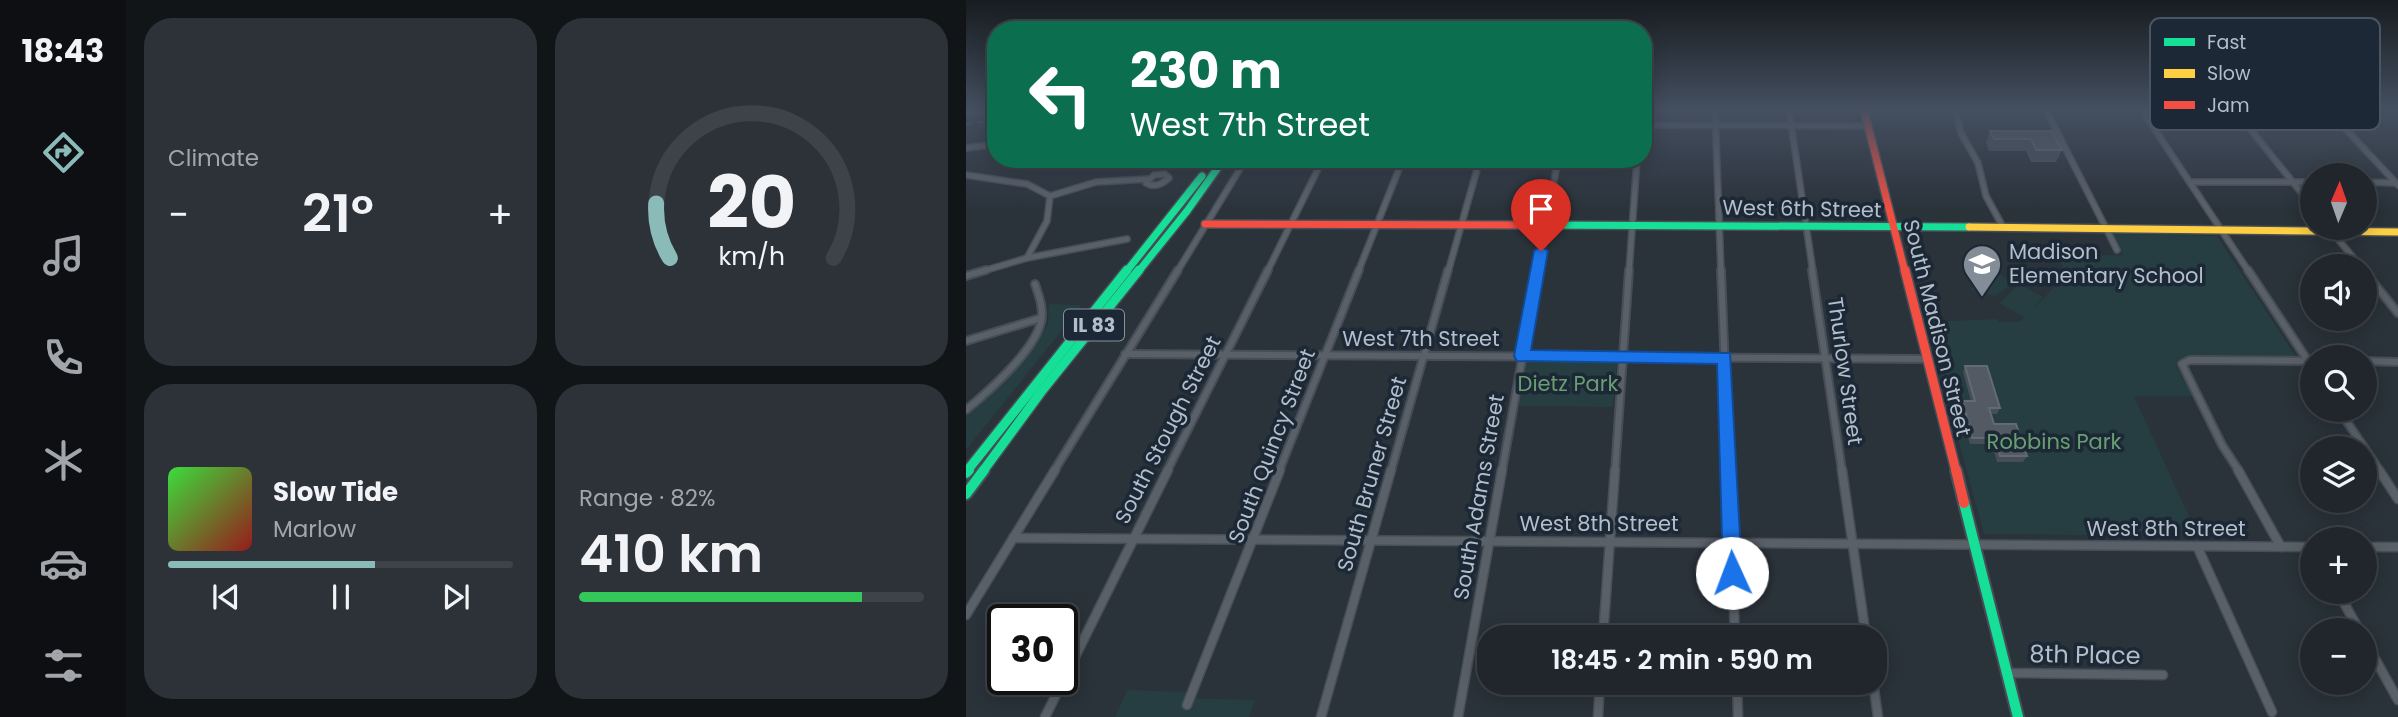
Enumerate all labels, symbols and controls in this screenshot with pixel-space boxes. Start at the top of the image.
legend [2150,18,2380,130]
text: 18:43 [22,28,104,73]
text: Fast [2207,29,2246,56]
text: 230 m [1130,37,1282,105]
icon: left [1015,49,1106,140]
text: Slow [2207,60,2251,87]
text: Jam [2207,92,2249,119]
text: West 7th Street [1130,102,1370,147]
icon: directions [39,128,88,177]
text: Climate [168,142,259,174]
text: 20 [707,152,796,253]
north arrow [2300,163,2376,240]
map controls [2300,163,2377,695]
text: 21° [302,177,374,250]
pin [1511,179,1571,251]
text: − [168,188,189,241]
text: + [487,188,513,241]
icon: arrive [1522,190,1560,228]
street label: West 6th Street [1722,193,1882,224]
street label: South Madison Street [1897,216,1978,439]
icon: music [39,231,88,280]
place label: Madison Elementary School [2009,237,2204,290]
text: km/h [718,239,785,274]
school or university icon: Madison Elementary School [1961,243,2003,298]
button: sound [2300,254,2377,331]
street label: Thurlow Street [1821,295,1870,447]
road number: IL 83 [1064,310,1124,340]
street label: West 7th Street [1342,324,1500,353]
street label: South Stough Street [1108,331,1228,529]
icon: phone [39,333,88,382]
street label: South Quincy Street [1221,344,1322,547]
button: search [2300,345,2377,422]
park label: Dietz Park [1518,369,1619,398]
street label: South Bruner Street [1330,373,1413,575]
street label: South Adams Street [1446,392,1511,602]
park label: Robbins Park [1987,427,2122,456]
icon: climate [39,436,88,485]
button: layers [2300,436,2377,513]
text: Slow Tide [273,474,398,510]
text: Range · 82% [579,482,715,514]
street label: West 8th Street [1519,509,1679,538]
text: Marlow [273,513,356,545]
street label: West 8th Street [2086,514,2246,543]
text: 410 km [579,517,763,590]
button: + [2300,527,2377,604]
position arrow [1695,536,1769,610]
icon: car [39,539,88,588]
icon: previous [207,578,245,616]
icon: pause [322,578,360,616]
icon: next [437,578,475,616]
speed limit sign: 30 [987,604,1078,695]
button: − [2300,618,2377,695]
street label: 8th Place [2029,637,2141,672]
icon: filters [39,641,88,690]
text: 18:45 · 2 min · 590 m [1551,642,1813,678]

